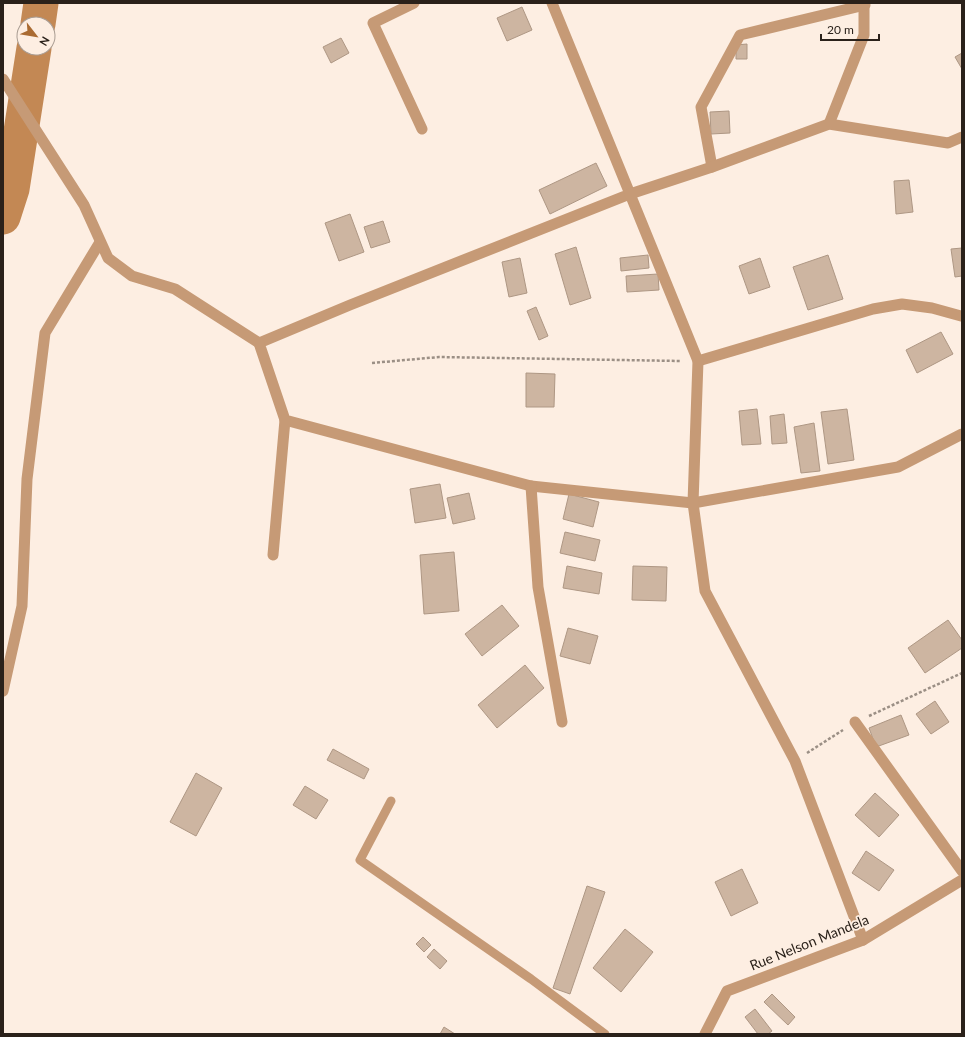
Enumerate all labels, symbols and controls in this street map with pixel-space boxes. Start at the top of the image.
north arrow [16,16,56,56]
scale bar [821,16,879,42]
text: 20 m [827,22,854,37]
text: N [37,34,53,48]
street label: Rue Nelson Mandela [747,910,871,974]

